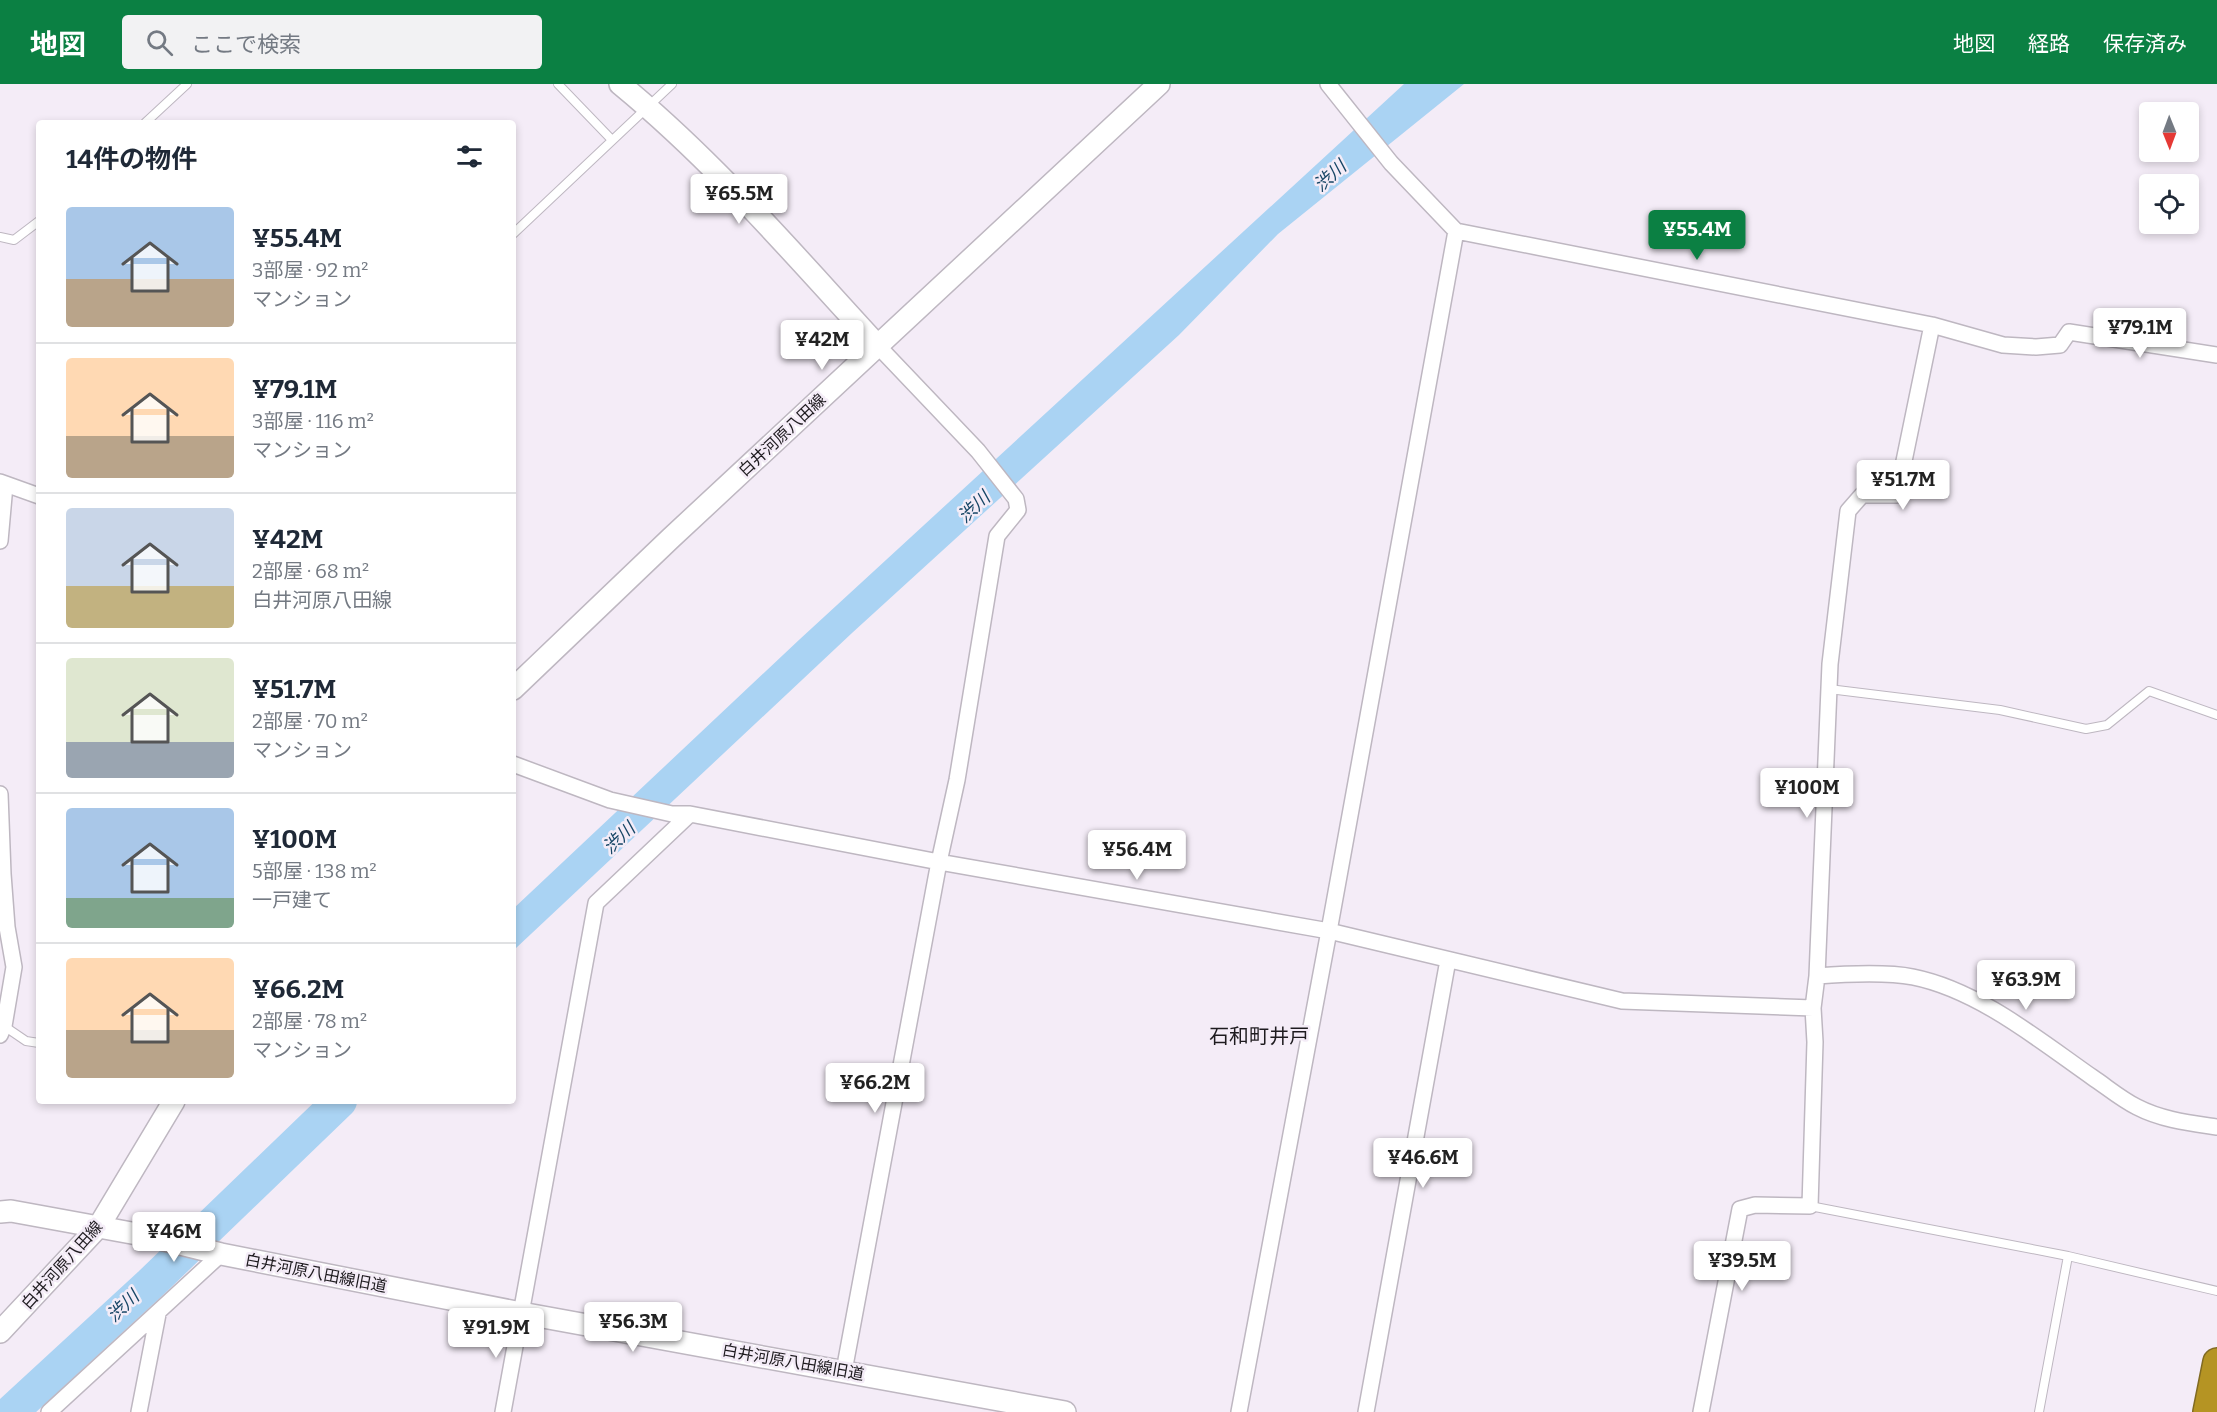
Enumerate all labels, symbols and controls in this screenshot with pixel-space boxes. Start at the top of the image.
search box [122,15,542,69]
icon: search [143,26,176,59]
text: 地図 [30,28,86,61]
text: ここで検索 [191,31,301,58]
text: 地図 [1953,31,1995,57]
text: 経路 [2028,31,2070,57]
text: 保存済み [2103,31,2187,57]
north arrow [2139,102,2199,162]
map controls [2139,102,2199,234]
icon: filters [453,140,486,173]
text: 14件の物件 [66,144,197,175]
water label: 渋川 [1309,154,1352,196]
pin: ¥65.5M [690,174,788,225]
button: locate [2139,174,2199,234]
text: ¥65.5M [704,181,774,205]
pin: ¥55.4M [1648,210,1746,261]
text: ¥55.4M [1662,217,1732,241]
text: ¥55.4M [252,223,342,254]
icon: home [114,231,186,303]
text: 3部屋 · 92 m² [252,258,368,282]
text: マンション [252,287,352,311]
pin: ¥79.1M [2091,308,2189,359]
text: ¥79.1M [2107,315,2173,339]
pin: ¥42M [786,320,858,371]
text: ¥42M [795,327,849,351]
text: ¥79.1M [252,374,337,405]
icon: home [114,382,186,454]
street label: 白井河原八田線 [735,390,829,480]
text: 3部屋 · 116 m² [252,409,374,433]
text: マンション [252,438,352,462]
pin: ¥51.7M [1854,460,1952,511]
text: ¥51.7M [1871,467,1935,491]
water label: 渋川 [953,485,996,527]
text: ¥42M [252,524,323,555]
icon: home [114,532,186,604]
text: 2部屋 · 68 m² [252,559,369,583]
text: 白井河原八田線 [252,588,392,612]
text: ¥51.7M [252,674,336,705]
icon: home [114,682,186,754]
text: 2部屋 · 70 m² [252,709,368,733]
text: マンション [252,738,352,762]
pin: ¥100M [1765,768,1849,819]
text: ¥100M [1774,775,1840,799]
water label: 渋川 [598,816,641,858]
text: ¥100M [252,824,337,855]
pin: ¥56.4M [1088,830,1186,881]
icon: home [114,832,186,904]
text: ¥56.4M [1102,837,1172,861]
text: 5部屋 · 138 m² [252,859,377,883]
text: 一戸建て [252,888,332,912]
pin: ¥63.9M [1977,960,2075,1011]
text: ¥63.9M [1991,967,2061,991]
text: ¥66.2M [252,974,344,1005]
icon: home [114,982,186,1054]
text: 2部屋 · 78 m² [252,1009,367,1033]
district label: 石和町井戸 [1209,1024,1309,1048]
text: マンション [252,1038,352,1062]
pin: ¥66.2M [826,1063,924,1114]
text: ¥66.2M [840,1070,911,1094]
pin: ¥46.6M [1374,1138,1472,1189]
text: ¥46.6M [1387,1145,1459,1169]
pin: ¥46M [138,1212,210,1263]
street label: 白井河原八田線 [17,1217,107,1313]
text: ¥46M [146,1219,202,1243]
pin: ¥39.5M [1693,1241,1791,1292]
text: ¥39.5M [1708,1248,1776,1272]
street label: 白井河原八田線旧道 [244,1250,388,1296]
water label: 渋川 [102,1284,145,1326]
pin: ¥56.3M [584,1302,682,1353]
pin: ¥91.9M [447,1308,545,1359]
text: ¥56.3M [598,1309,668,1333]
text: ¥91.9M [462,1315,530,1339]
street label: 白井河原八田線旧道 [720,1340,866,1384]

